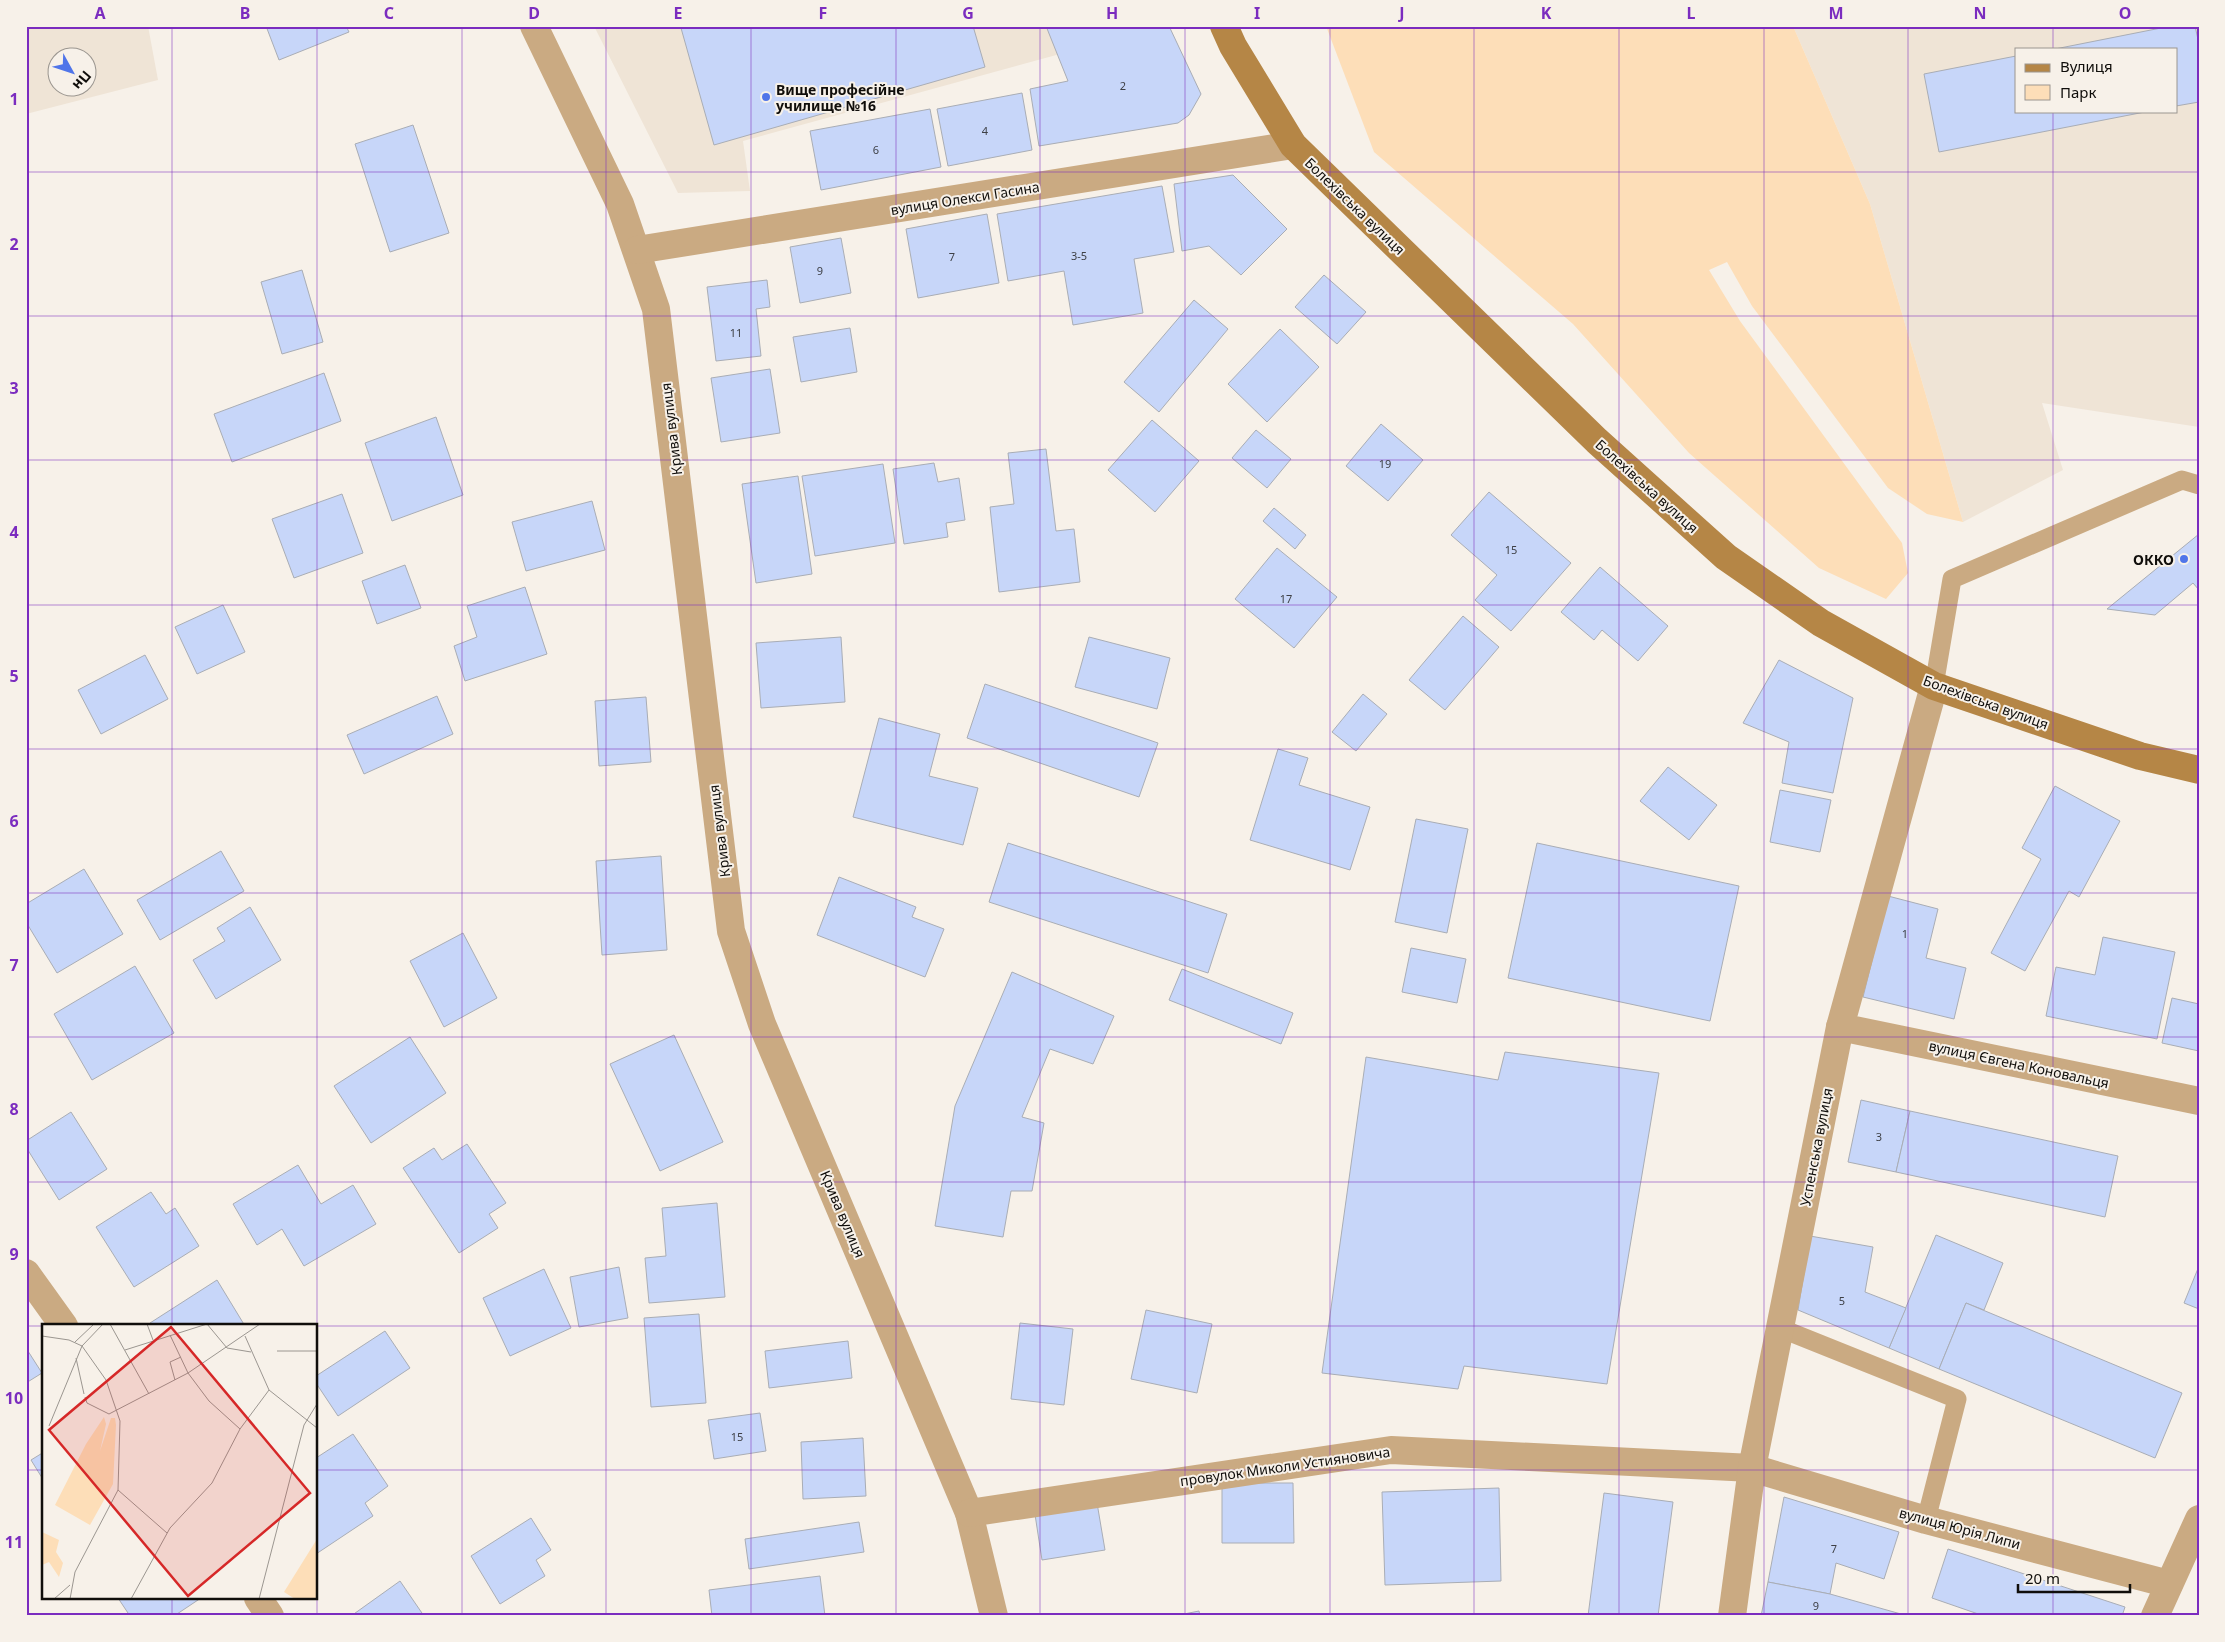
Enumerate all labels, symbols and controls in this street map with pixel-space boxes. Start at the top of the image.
text: A [94,2,106,24]
text: B [240,2,250,24]
text: C [384,2,394,24]
text: D [528,2,540,24]
text: E [674,2,683,24]
text: F [819,2,827,24]
text: G [962,2,974,24]
text: H [1106,2,1118,24]
text: I [1254,2,1260,24]
text: J [1397,2,1405,24]
text: K [1541,2,1552,24]
text: L [1687,2,1696,24]
text: M [1828,2,1844,24]
text: N [1973,2,1987,24]
text: O [2119,2,2131,24]
north arrow [48,48,98,98]
legend [2015,48,2178,112]
text: Вулиця [2060,56,2113,76]
text: Пн [69,67,96,94]
house number: 2 [1120,78,1126,93]
place label: Вище професійне училище №16 [775,80,905,115]
text: Парк [2060,82,2096,102]
text: 1 [9,88,19,110]
marker: Вище професійне училище №16 [760,91,772,103]
house number: 4 [982,123,989,138]
house number: 6 [873,142,879,157]
street label: Болехівська вулиця [1301,153,1409,259]
street label: вулиця Олекси Гасина [889,177,1041,219]
text: 2 [9,233,19,255]
house number: 3-5 [1071,248,1087,263]
house number: 7 [949,249,955,264]
house number: 9 [817,263,823,278]
house number: 11 [730,325,742,340]
text: 3 [9,377,19,399]
street label: Крива вулиця [656,382,686,476]
street label: Болехівська вулиця [1592,435,1702,537]
house number: 19 [1379,456,1391,471]
text: 4 [9,521,19,543]
house number: 15 [1505,542,1517,557]
place label: ОККО [2133,550,2174,569]
marker: ОККО [2178,553,2190,565]
house number: 17 [1280,591,1292,606]
text: 5 [9,665,19,687]
street label: Болехівська вулиця [1921,670,2051,734]
street label: Крива вулиця [704,784,734,878]
text: 6 [9,810,19,832]
house number: 1 [1902,926,1908,941]
text: 7 [9,954,19,976]
street label: вулиця Євгена Коновальця [1927,1036,2111,1092]
street label: Успенська вулиця [1795,1086,1837,1208]
text: 8 [9,1098,19,1120]
house number: 3 [1876,1129,1882,1144]
street label: Крива вулиця [816,1167,870,1261]
text: 9 [9,1243,19,1265]
house number: 5 [1839,1293,1845,1308]
inset map [42,1324,318,1600]
text: 10 [5,1387,23,1409]
house number: 15 [731,1429,743,1444]
street label: провулок Миколи Устияновича [1179,1442,1391,1490]
street label: вулиця Юрія Липи [1897,1503,2023,1553]
text: 11 [5,1531,23,1553]
house number: 7 [1831,1541,1837,1556]
scale bar [2018,1562,2130,1594]
text: 20 m [2025,1568,2060,1588]
house number: 9 [1813,1598,1819,1613]

